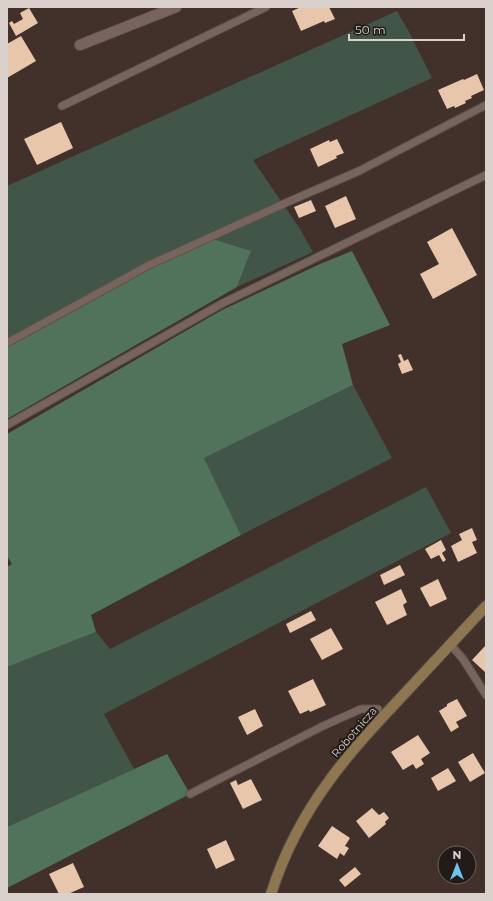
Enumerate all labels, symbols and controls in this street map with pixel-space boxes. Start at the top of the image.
scale bar [349,16,464,42]
text: 50 m [355,22,386,37]
street label: Robotnicza [328,704,380,760]
north arrow [437,845,477,885]
text: N [453,848,461,862]

